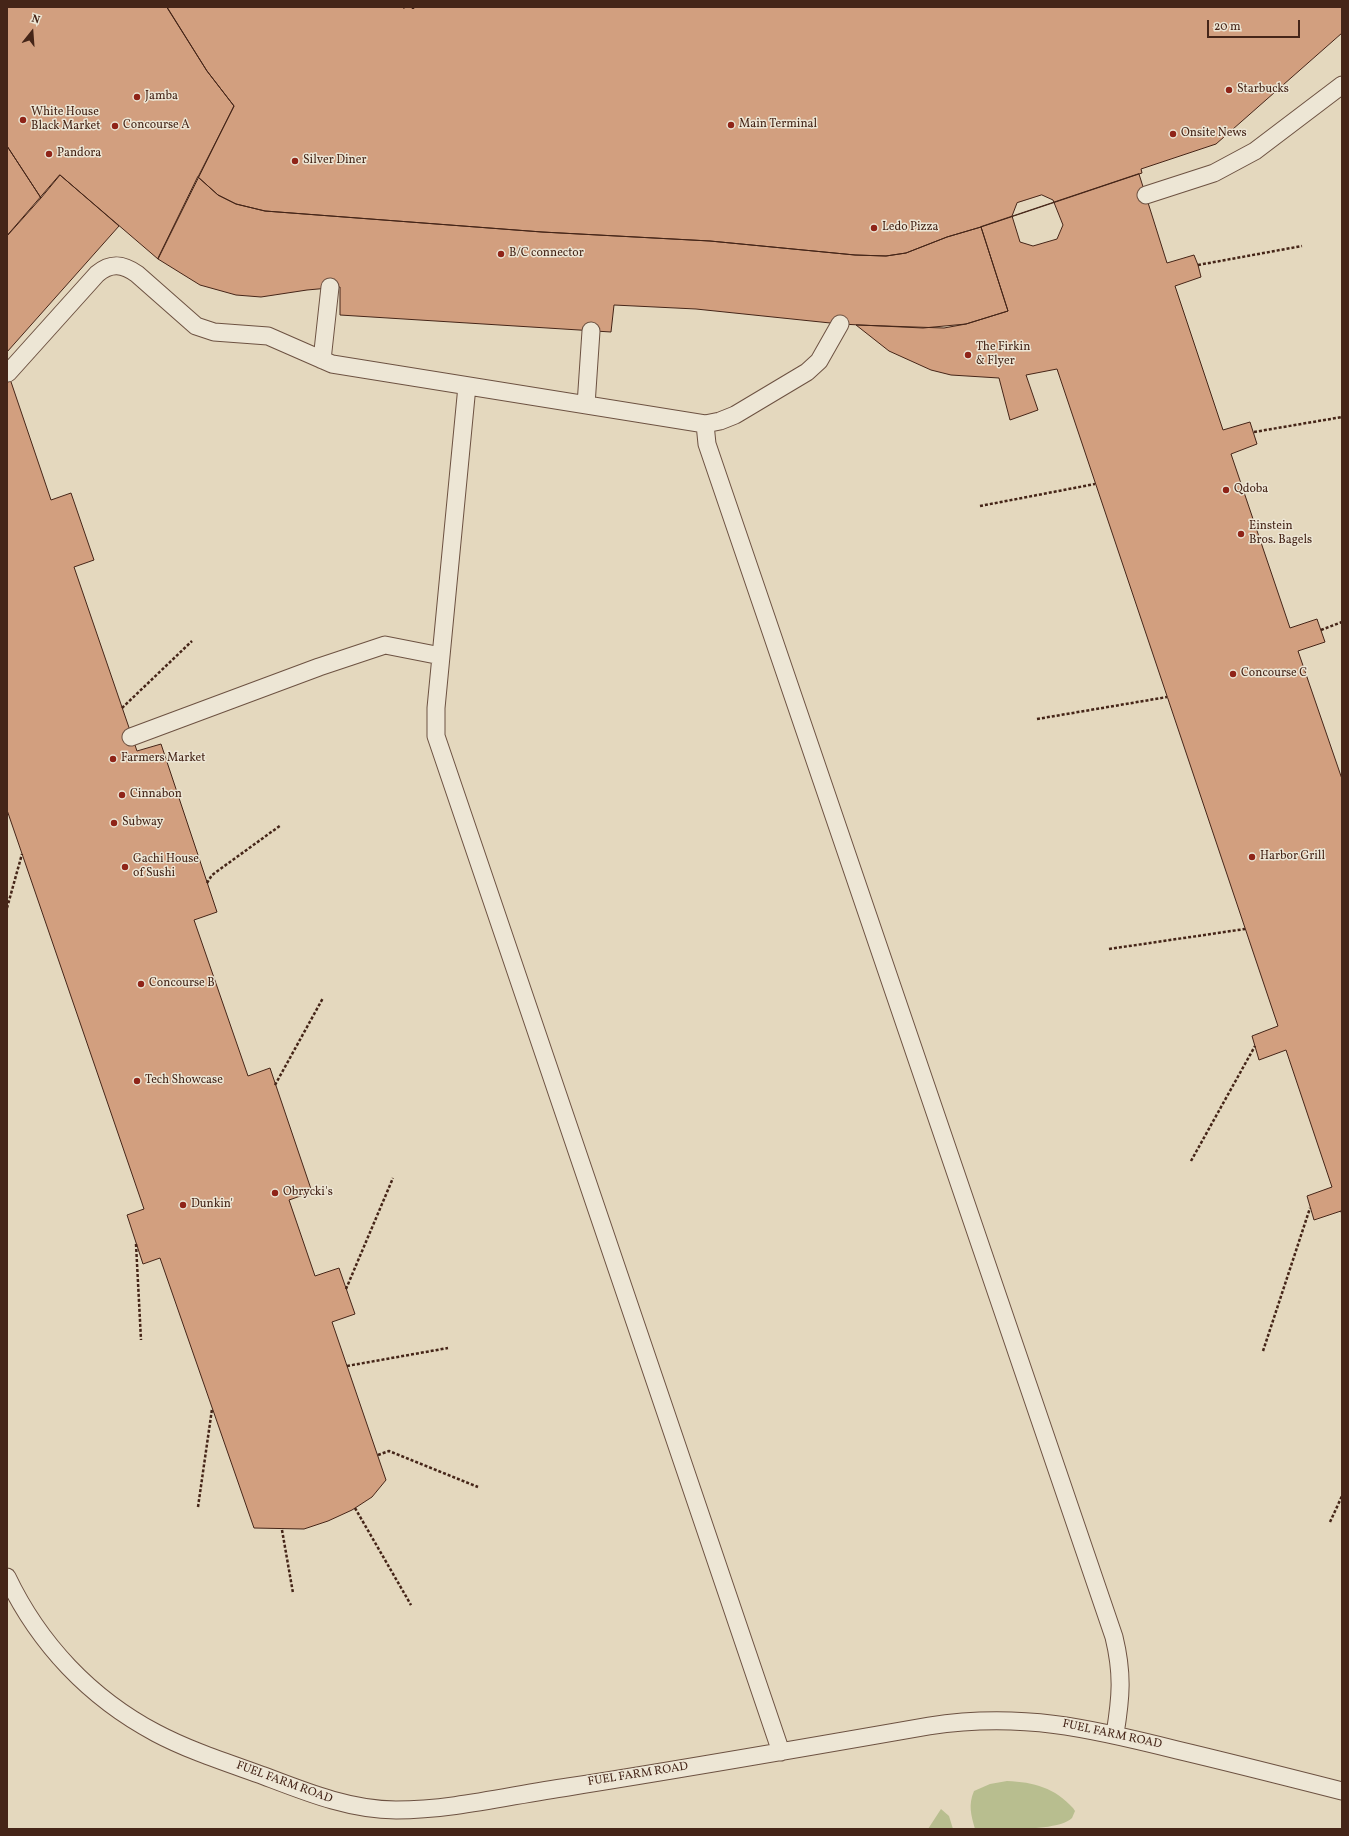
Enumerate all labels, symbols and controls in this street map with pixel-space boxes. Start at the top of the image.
north arrow [12,12,52,52]
text: N [30,12,42,28]
scale bar [1209,12,1302,38]
text: 20 m [1214,19,1241,35]
place label: Starbucks [1237,83,1289,97]
marker: Starbucks [1224,85,1234,95]
place label: Jamba [145,90,178,104]
marker: Jamba [132,92,142,102]
place label: White House Black Market [31,106,100,134]
marker: White House Black Market [18,115,28,125]
place label: Main Terminal [739,118,817,132]
place label: Concourse A [123,119,190,133]
marker: Main Terminal [726,120,736,130]
marker: Concourse A [110,121,120,131]
place label: Onsite News [1181,127,1247,141]
marker: Onsite News [1168,129,1178,139]
place label: Pandora [57,147,101,161]
marker: Pandora [44,149,54,159]
place label: Silver Diner [303,154,366,168]
marker: Silver Diner [290,156,300,166]
place label: Ledo Pizza [882,221,939,235]
marker: Ledo Pizza [869,223,879,233]
place label: B/C connector [509,247,584,261]
marker: B/C connector [496,249,506,259]
place label: The Firkin & Flyer [976,341,1030,369]
marker: The Firkin & Flyer [963,350,973,360]
place label: Qdoba [1234,483,1268,497]
marker: Qdoba [1221,485,1231,495]
place label: Einstein Bros. Bagels [1249,520,1312,548]
marker: Einstein Bros. Bagels [1236,529,1246,539]
place label: Concourse C [1241,667,1307,681]
marker: Concourse C [1228,669,1238,679]
place label: Farmers Market [121,752,205,766]
marker: Farmers Market [108,754,118,764]
place label: Cinnabon [130,788,182,802]
marker: Cinnabon [117,790,127,800]
place label: Subway [122,816,163,830]
marker: Subway [109,818,119,828]
place label: Harbor Grill [1260,850,1325,864]
marker: Harbor Grill [1247,852,1257,862]
place label: Gachi House of Sushi [133,853,199,881]
marker: Gachi House of Sushi [120,862,130,872]
place label: Concourse B [149,977,215,991]
marker: Concourse B [136,979,146,989]
place label: Tech Showcase [145,1074,223,1088]
marker: Tech Showcase [132,1076,142,1086]
place label: Obrycki's [283,1186,333,1200]
marker: Obrycki's [270,1188,280,1198]
place label: Dunkin' [191,1198,233,1212]
marker: Dunkin' [178,1200,188,1210]
street label: FUEL FARM ROAD [1061,1717,1163,1753]
street label: FUEL FARM ROAD [234,1759,334,1807]
street label: FUEL FARM ROAD [587,1760,689,1790]

